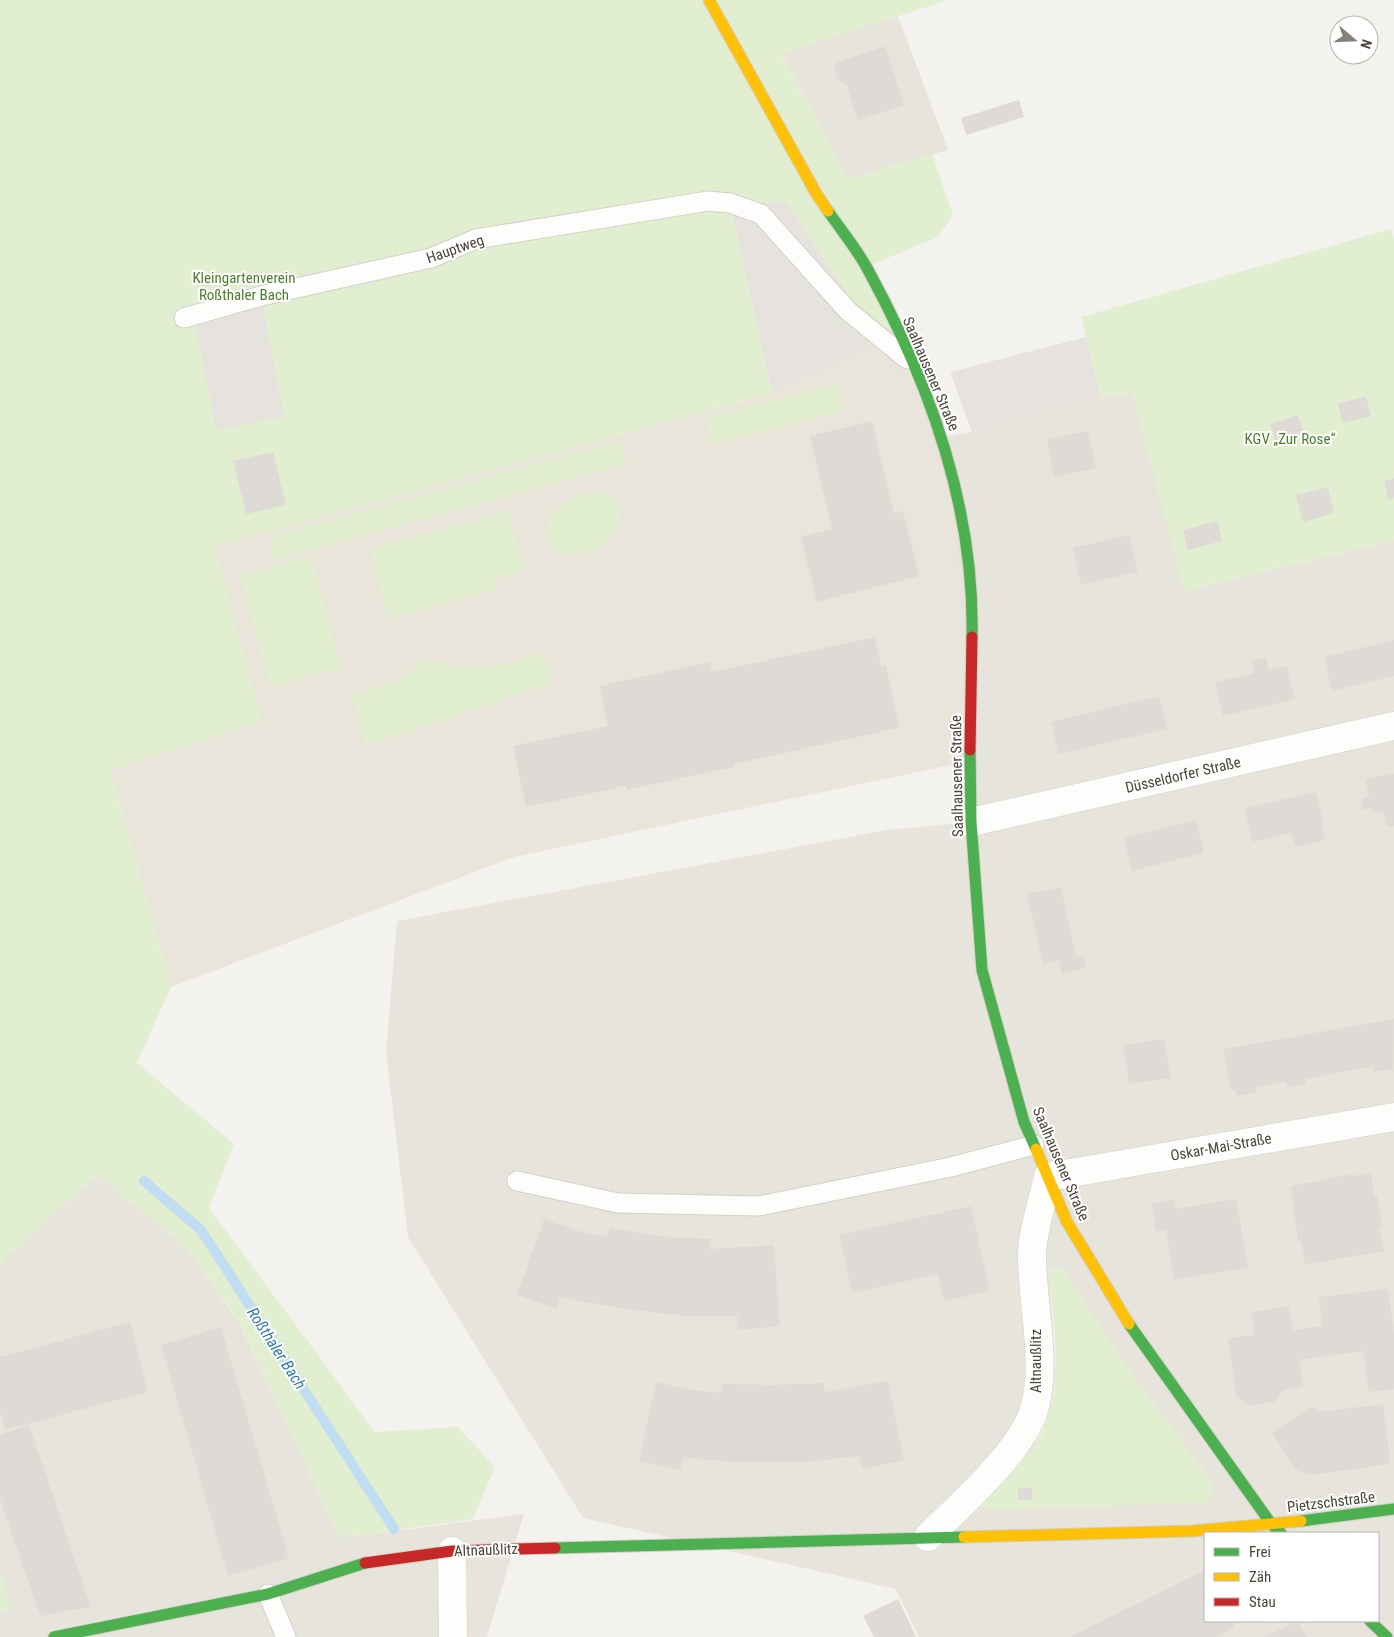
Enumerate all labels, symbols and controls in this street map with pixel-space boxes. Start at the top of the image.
north arrow [1329,15,1379,65]
text: N [1357,38,1375,51]
street label: Hauptweg [424,231,486,267]
park label: Kleingartenverein Roßthaler Bach [192,269,296,304]
street label: Saalhausener Straße [899,314,963,434]
park label: KGV „Zur Rose“ [1245,430,1335,448]
street label: Saalhausener Straße [947,715,967,837]
street label: Düsseldorfer Straße [1124,753,1242,797]
street label: Saalhausener Straße [1029,1104,1093,1224]
street label: Oskar-Mai-Straße [1169,1129,1273,1165]
water label: Roßthaler Bach [243,1304,310,1393]
street label: Altnaußlitz [1027,1329,1045,1393]
street label: Pietzschstraße [1286,1488,1376,1516]
legend [1204,1532,1379,1622]
street label: Altnaußlitz [454,1540,518,1560]
text: Frei [1249,1543,1271,1561]
text: Zäh [1249,1568,1271,1586]
text: Stau [1249,1593,1276,1611]

